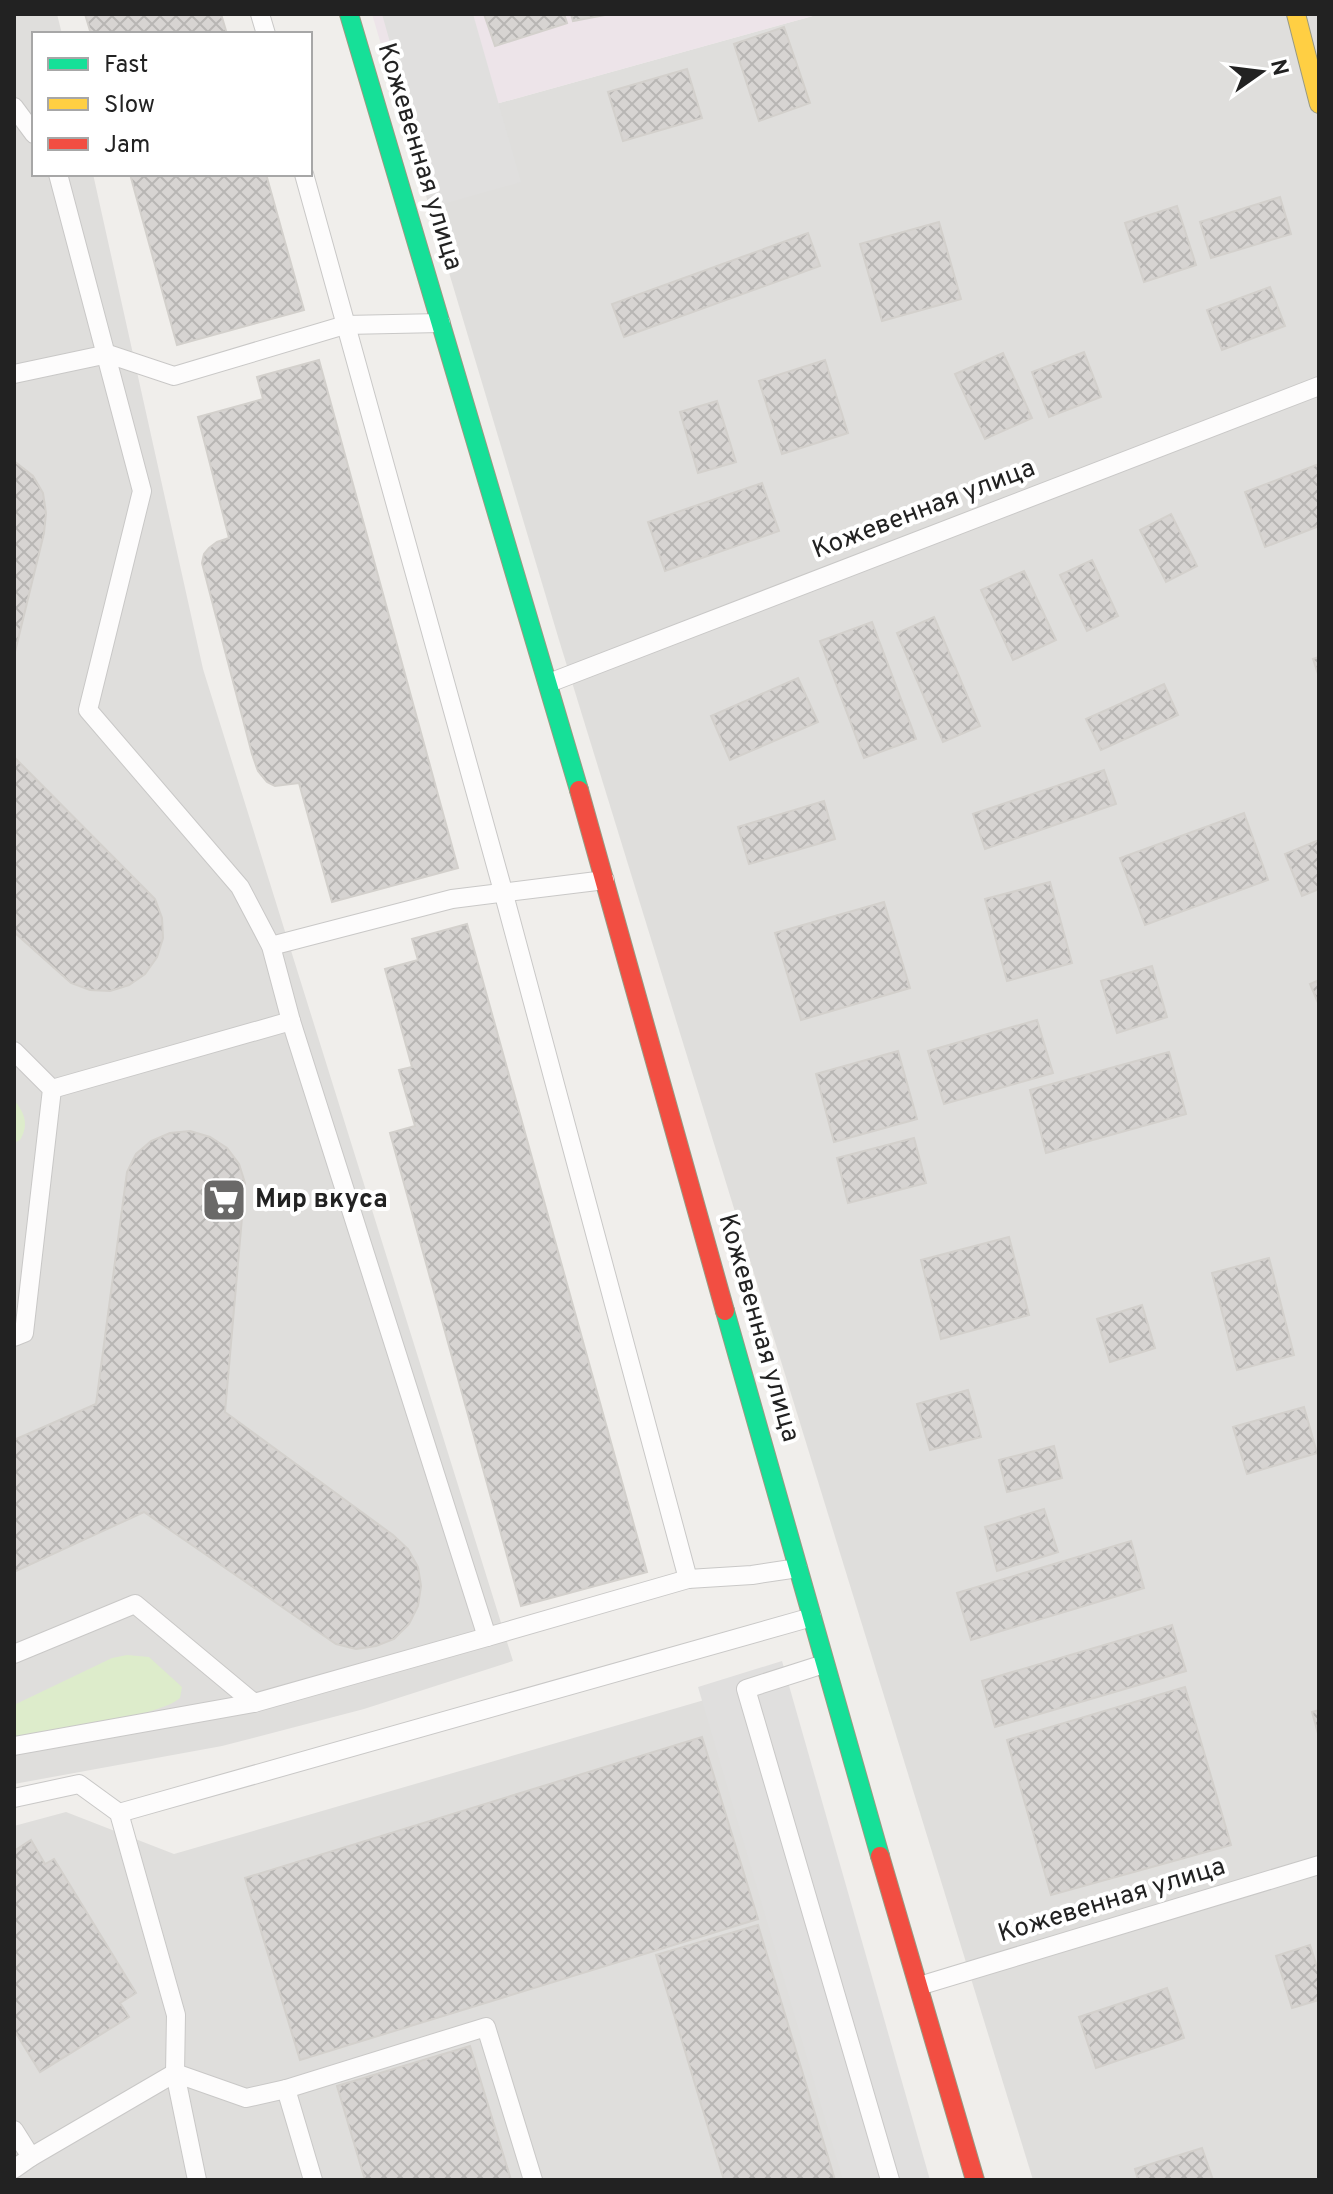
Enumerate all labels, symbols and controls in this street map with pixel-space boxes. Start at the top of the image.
legend [32,32,312,176]
north arrow [1221,32,1301,112]
street label: Кожевенная улица [369,39,469,275]
text: Fast [104,51,148,81]
text: N [1263,57,1293,79]
text: Slow [104,91,155,121]
text: Jam [104,131,150,161]
street label: Кожевенная улица [808,452,1040,568]
supermarket icon: Мир вкуса [200,1176,248,1224]
place label: Мир вкуса [255,1184,388,1217]
street label: Кожевенная улица [710,1210,806,1446]
street label: Кожевенная улица [994,1851,1230,1951]

